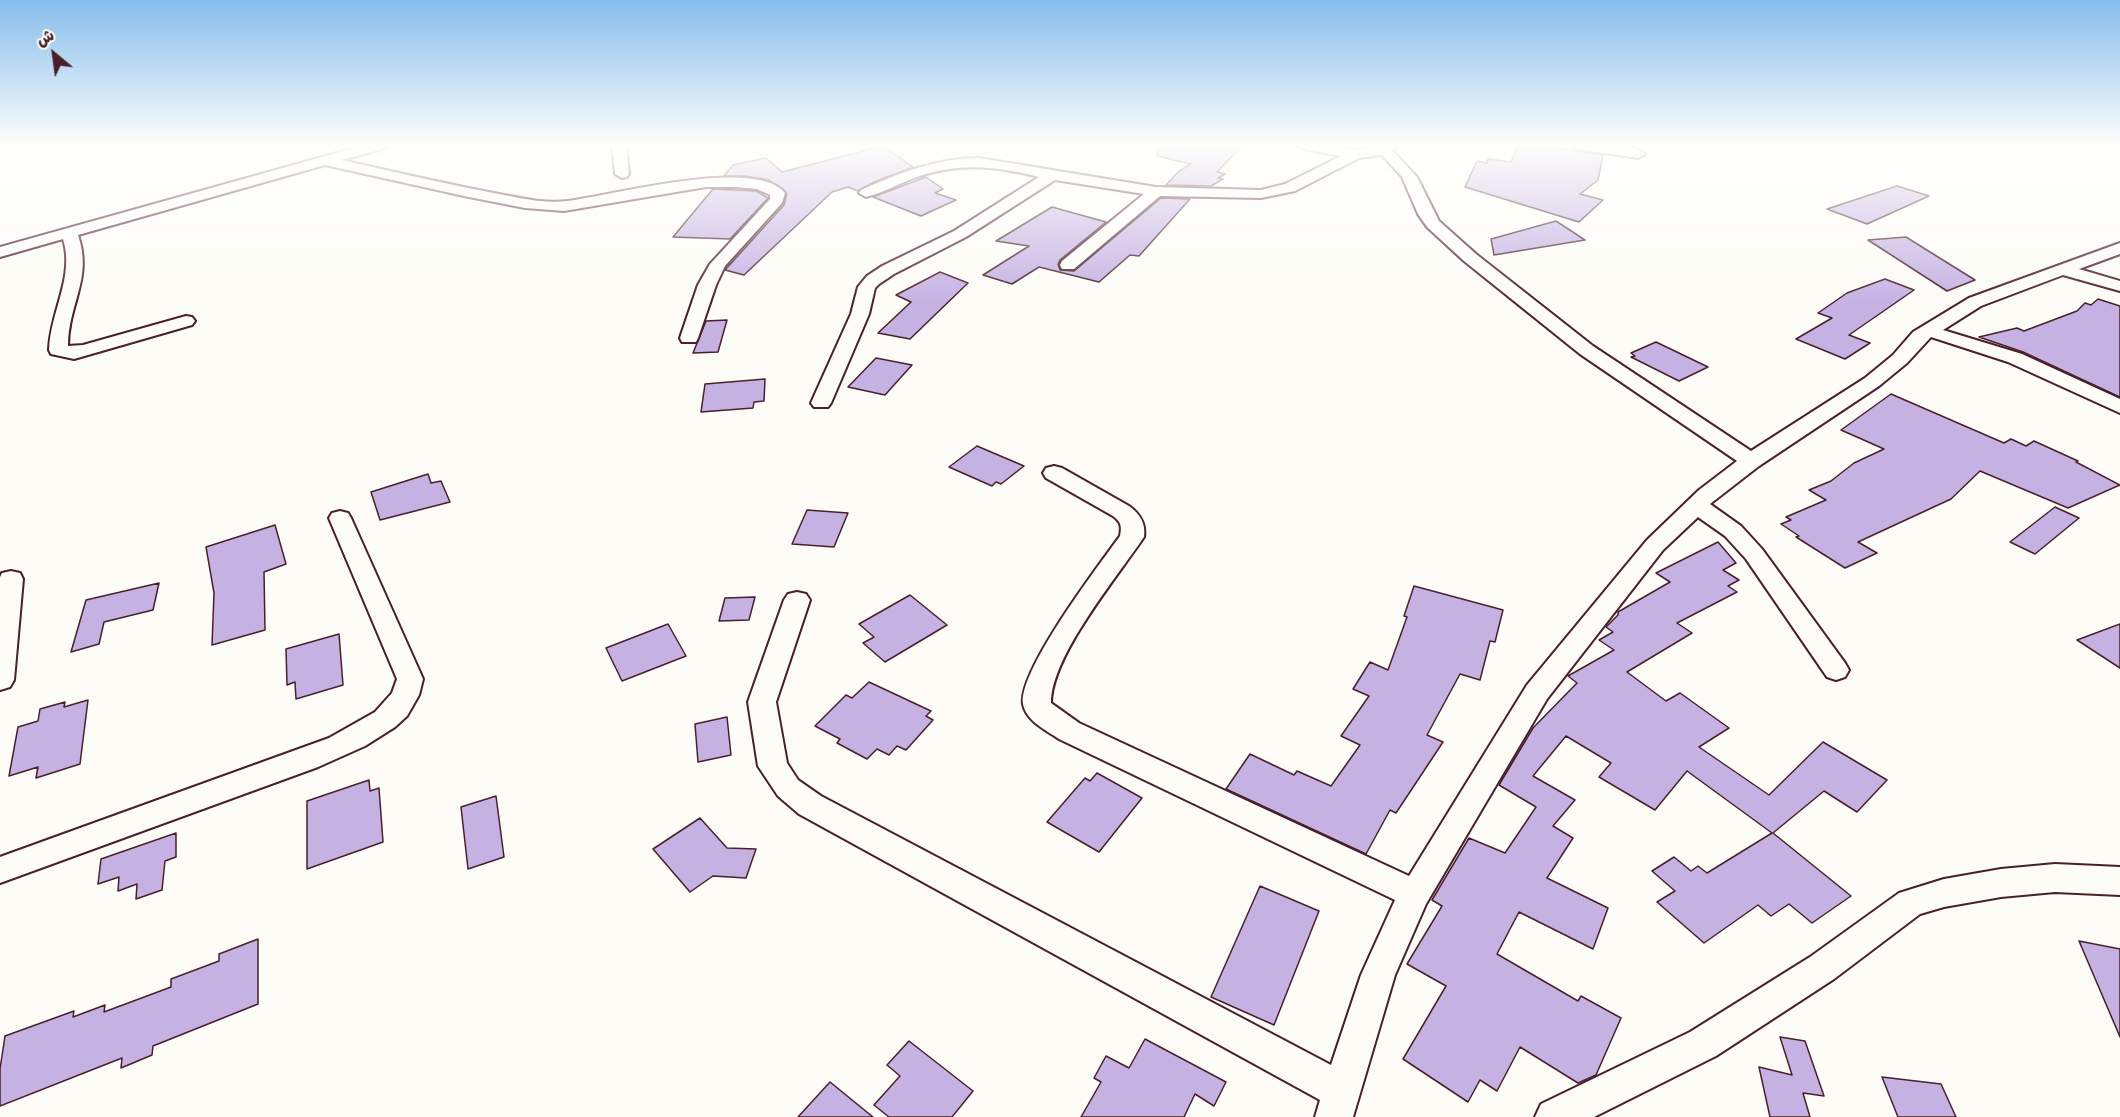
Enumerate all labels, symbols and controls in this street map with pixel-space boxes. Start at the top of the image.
north arrow [24,24,84,84]
text: ش [33,26,57,50]

